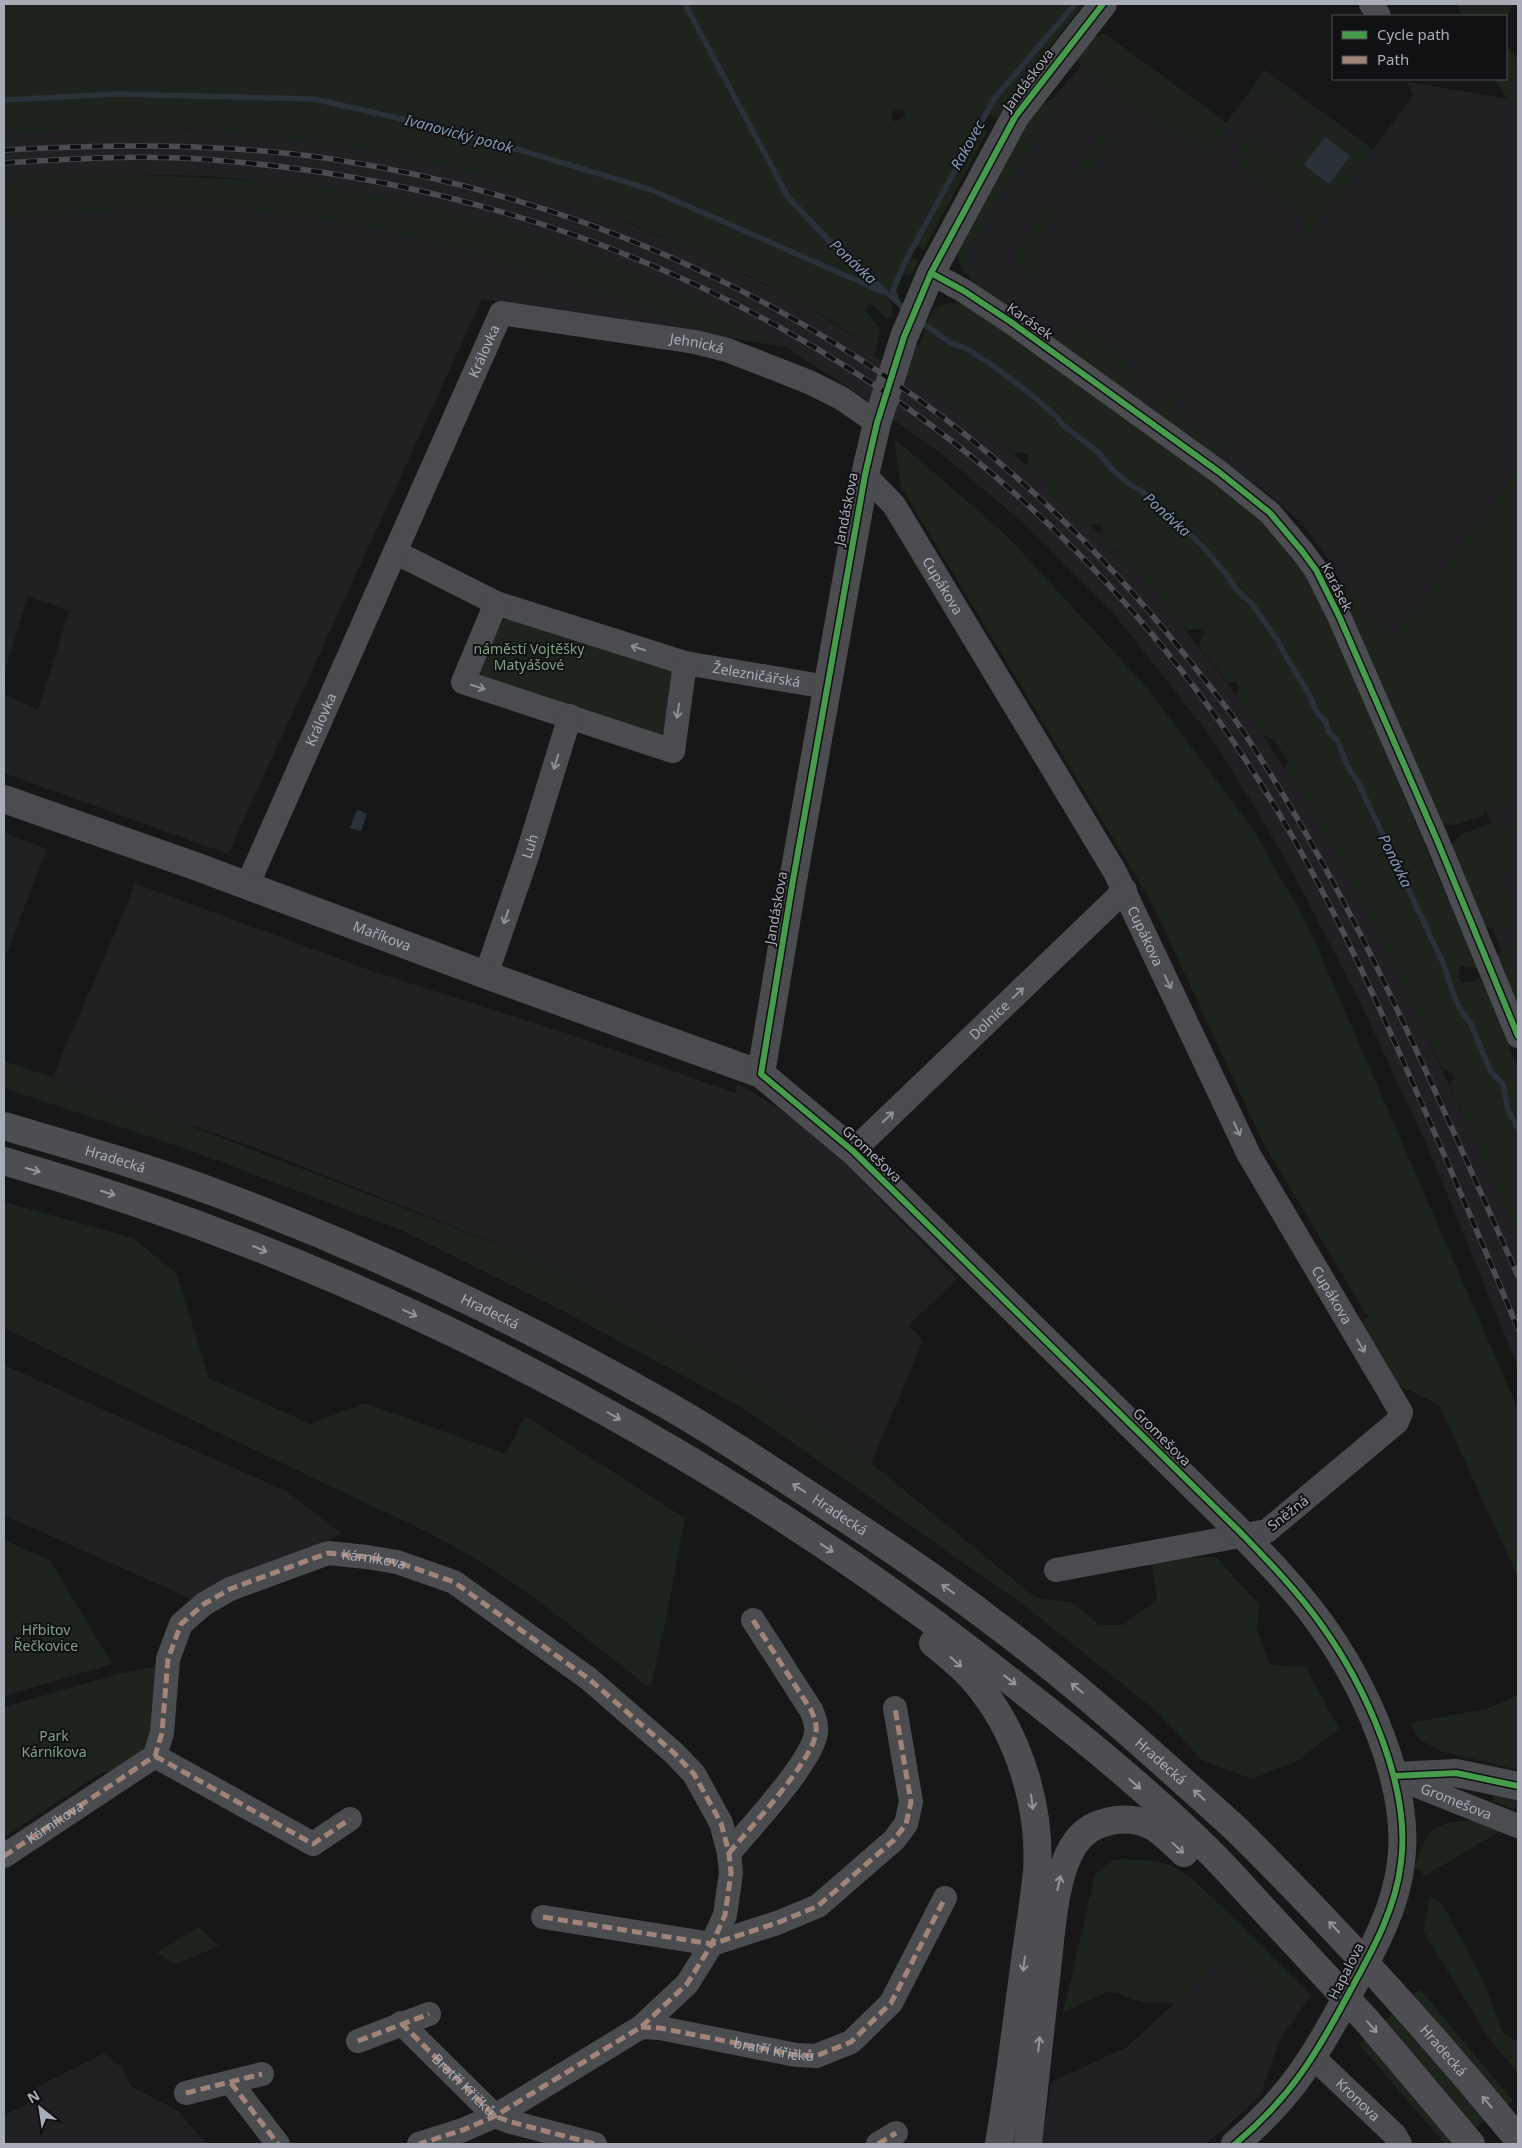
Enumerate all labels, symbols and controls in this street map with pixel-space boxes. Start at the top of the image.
legend [1332,15,1507,80]
text: Cycle path [1377,24,1450,44]
street label: Jandáskova [997,44,1057,117]
text: Path [1377,49,1409,69]
water label: Ivanovický potok [402,109,516,157]
water label: Rakovec [945,116,989,173]
water label: Ponávka [826,234,882,288]
street label: Karásek [1004,298,1057,344]
street label: Královka [464,321,504,381]
street label: Jehnická [667,328,726,358]
street label: Jandáskova [829,471,862,549]
water label: Ponávka [1140,488,1196,541]
street label: Cupákova [918,553,968,618]
street label: Karásek [1317,559,1358,615]
park label: náměstí Vojtěšky Matyášové [474,639,585,674]
one-way arrow [631,643,647,652]
street label: Železničářská [711,658,802,691]
one-way arrow [470,682,486,692]
street label: Královka [300,690,340,749]
one-way arrow [673,703,683,719]
one-way arrow [550,754,560,770]
water label: Ponávka [1374,831,1418,891]
street label: Luh [517,832,542,861]
street label: Jandáskova [759,870,791,948]
street label: Cupákova [1123,903,1168,969]
one-way arrow [501,909,510,925]
street label: Maříkova [350,916,414,955]
one-way arrow [1164,974,1174,989]
one-way arrow [1012,987,1025,999]
street label: Dolnice [965,996,1013,1044]
one-way arrow [882,1111,895,1123]
street label: Gromešova [838,1121,906,1186]
one-way arrow [1233,1121,1242,1136]
street label: Hradecká [83,1140,148,1177]
one-way arrow [24,1165,40,1175]
one-way arrow [100,1189,116,1199]
one-way arrow [252,1245,267,1255]
street label: Cupákova [1308,1262,1357,1327]
street label: Hradecká [458,1289,522,1333]
one-way arrow [402,1309,417,1318]
one-way arrow [1356,1338,1366,1352]
street label: Gromešova [1129,1403,1196,1470]
one-way arrow [607,1411,622,1421]
one-way arrow [792,1483,806,1493]
street label: Hradecká [809,1489,871,1540]
street label: Sněžná [1263,1491,1312,1535]
one-way arrow [819,1543,833,1553]
street label: Kárníkova [341,1544,409,1574]
one-way arrow [941,1584,955,1594]
park label: Hřbitov Řečkovice [14,1620,78,1655]
one-way arrow [949,1656,962,1668]
one-way arrow [1003,1675,1016,1686]
one-way arrow [1071,1682,1084,1693]
park label: Park Kárníkova [21,1726,87,1761]
street label: Hradecká [1131,1733,1191,1789]
one-way arrow [1128,1778,1141,1790]
street label: Gromešova [1418,1778,1495,1824]
one-way arrow [1192,1790,1205,1801]
one-way arrow [1027,1794,1037,1810]
street label: Kárníkova [22,1796,87,1848]
one-way arrow [1172,1842,1185,1854]
one-way arrow [1055,1875,1064,1891]
one-way arrow [1328,1921,1339,1934]
street label: Hapalova [1323,1939,1368,2002]
one-way arrow [1019,1956,1029,1972]
street label: Hradecká [1416,2020,1471,2080]
one-way arrow [1366,2021,1378,2034]
street label: bratří Křičků [732,2033,814,2065]
one-way arrow [1034,2036,1044,2052]
street label: Bratří Křičků [428,2049,500,2120]
street label: Kronova [1332,2074,1385,2125]
north arrow [15,2083,65,2133]
text: N [24,2085,43,2107]
one-way arrow [1482,2095,1493,2108]

